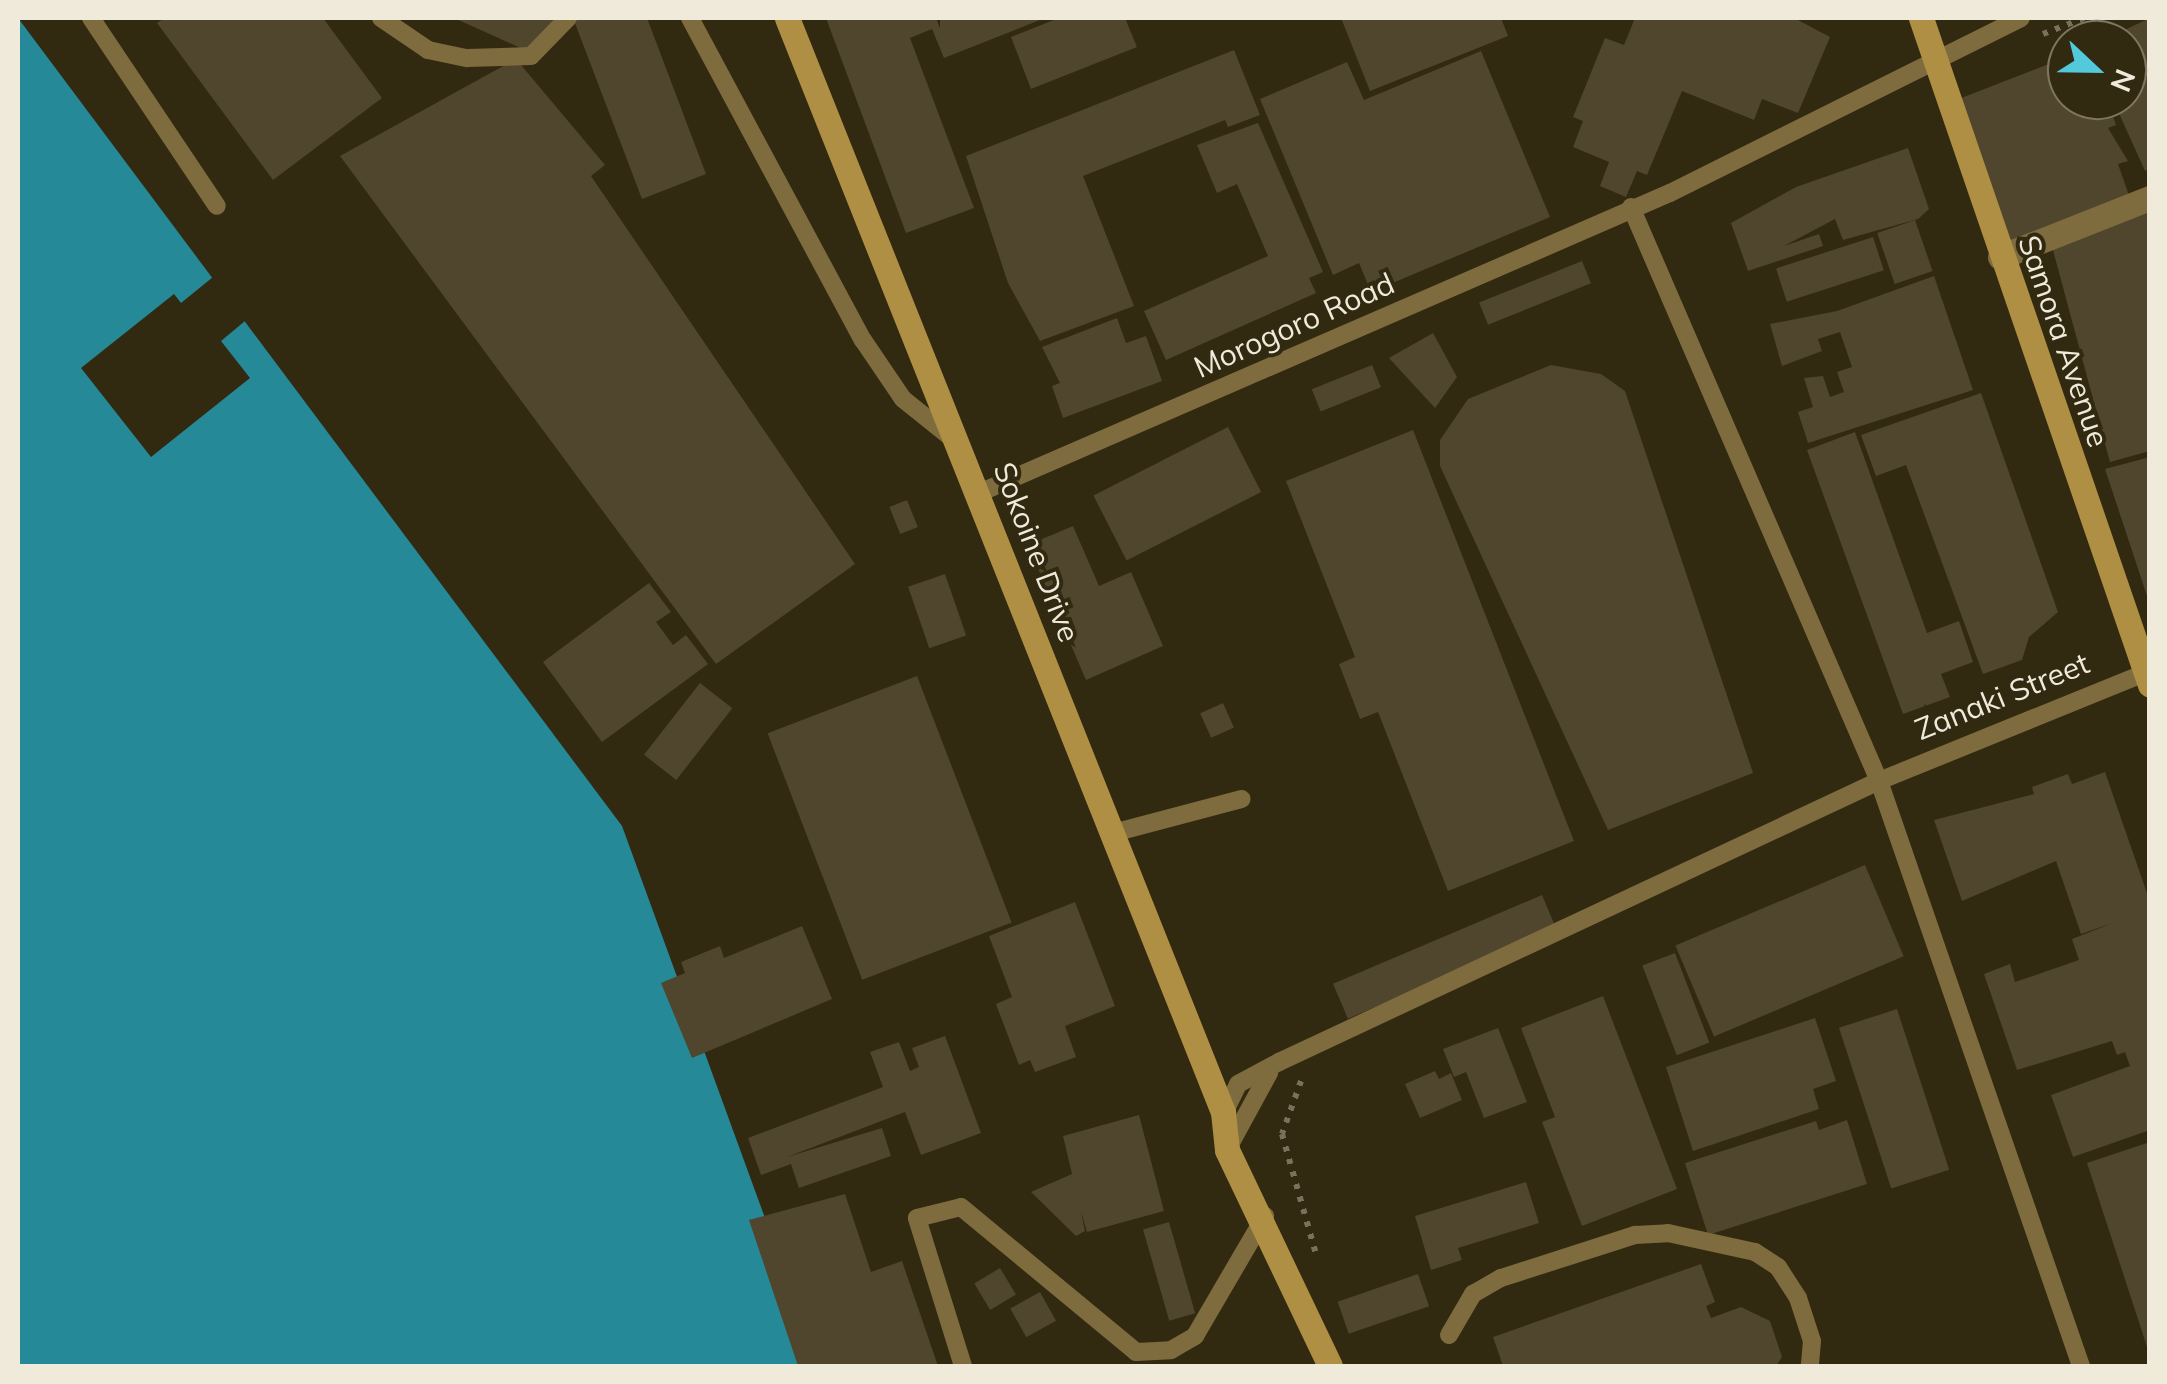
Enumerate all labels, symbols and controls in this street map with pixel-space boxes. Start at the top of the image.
north arrow [2047,20,2147,120]
text: N [2103,64,2144,97]
street label: Samora Avenue [2011,231,2117,451]
street label: Morogoro Road [1188,265,1400,385]
street label: Sokoine Drive [986,457,1088,647]
street label: Zanaki Street [1910,645,2094,747]

